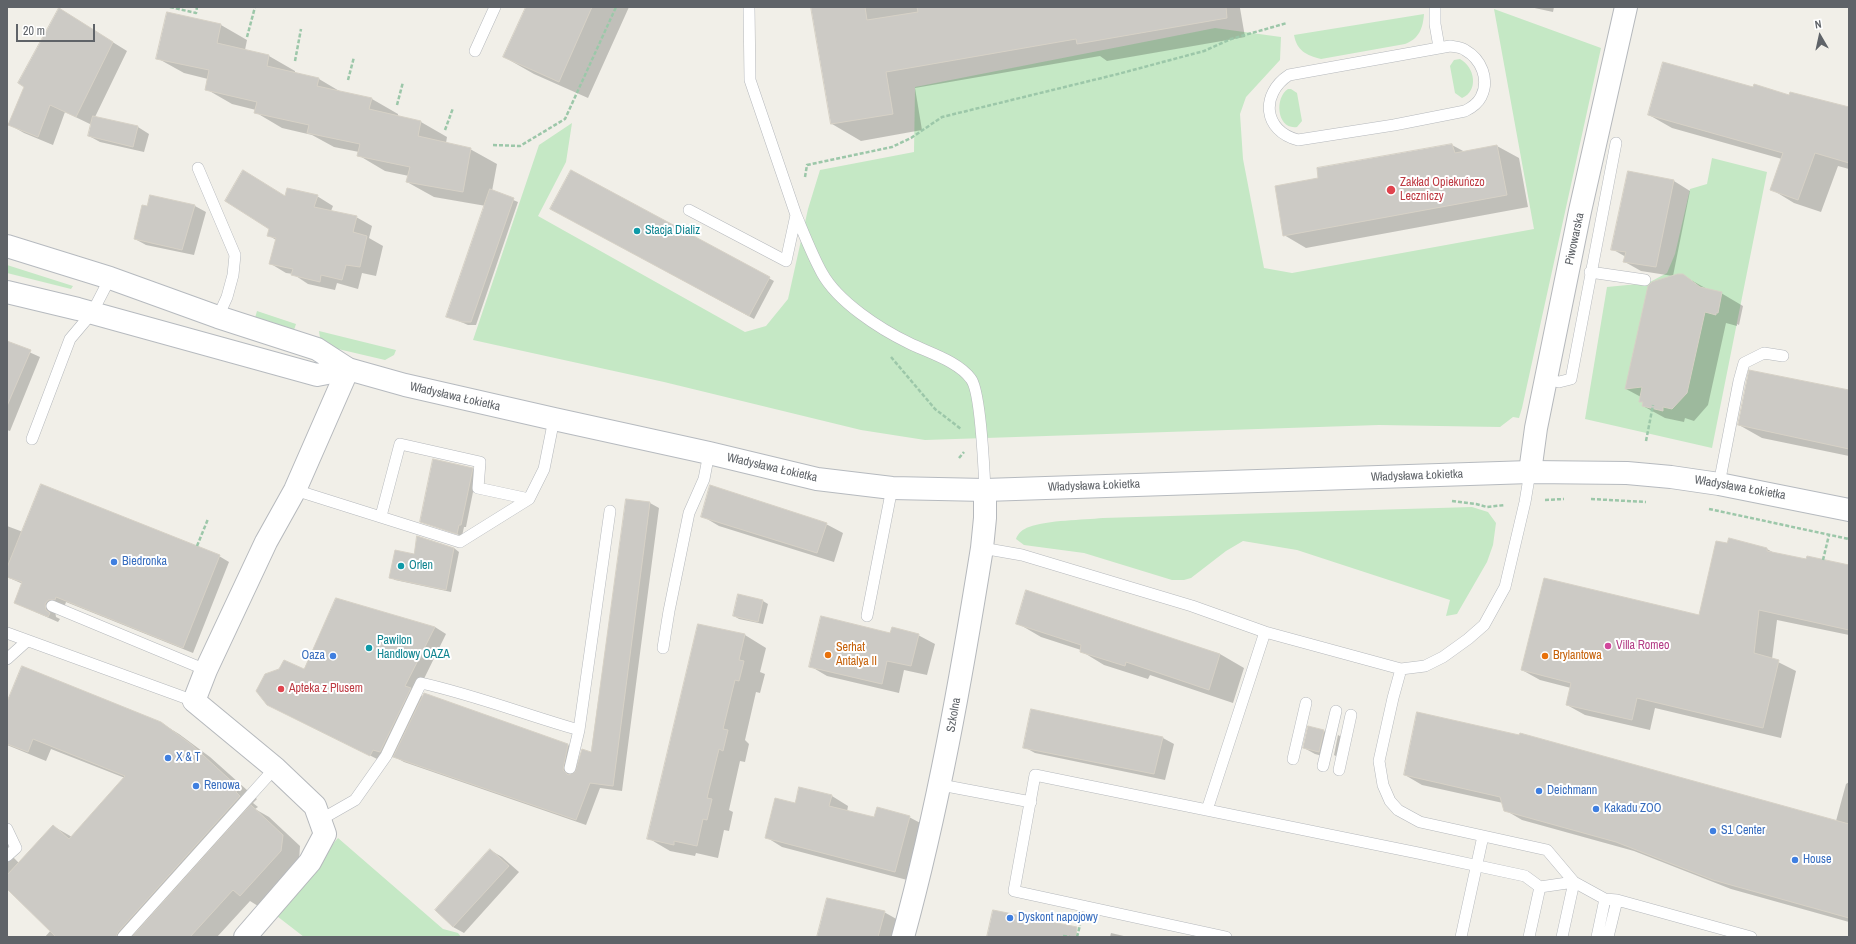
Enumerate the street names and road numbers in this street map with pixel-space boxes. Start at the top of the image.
street label: Piwowarska [1562,212,1588,266]
street label: Władysława Łokietka [408,380,502,414]
street label: Władysława Łokietka [725,451,819,485]
street label: Władysława Łokietka [1371,467,1463,485]
street label: Władysława Łokietka [1693,473,1787,503]
street label: Władysława Łokietka [1048,477,1140,495]
street label: Szkolna [944,697,964,733]

